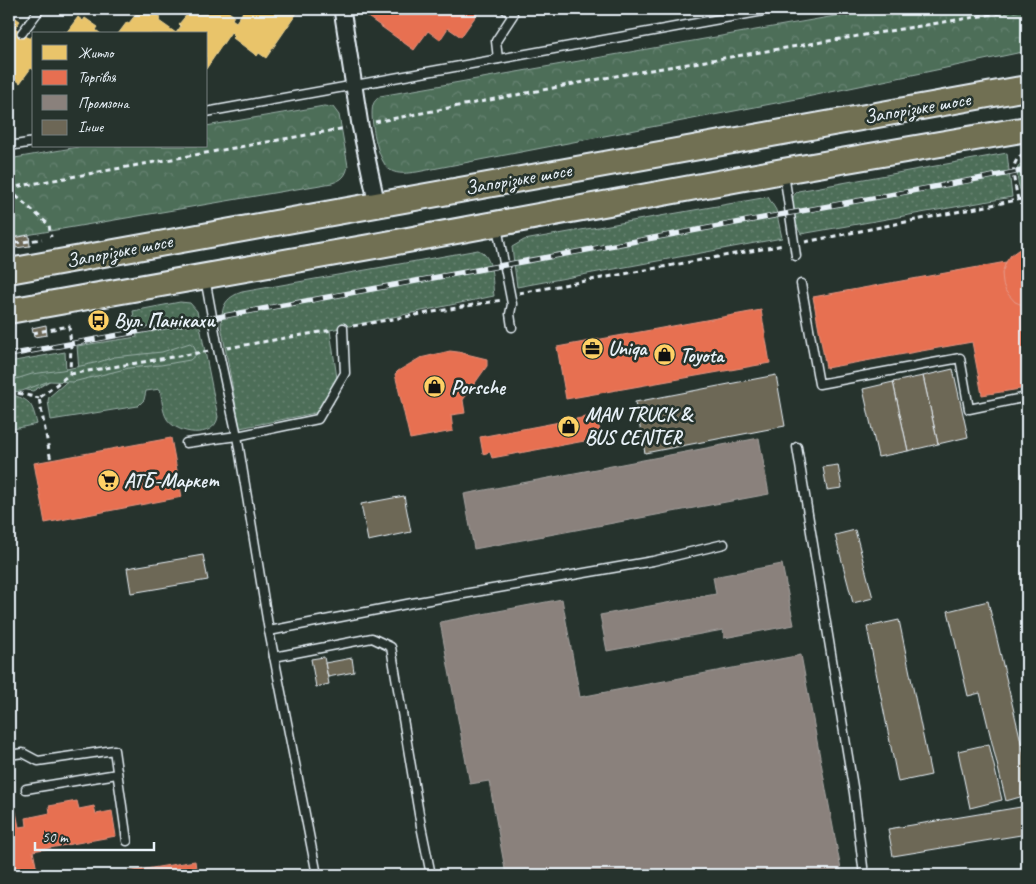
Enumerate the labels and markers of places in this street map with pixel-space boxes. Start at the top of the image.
bus stop icon: Вул. Панікахи [86,308,110,332]
place label: Вул. Панікахи [114,308,216,333]
office icon: Uniqa [580,336,604,360]
place label: Uniqa [608,336,648,361]
shop icon: Toyota [652,343,676,367]
place label: Toyota [680,343,725,368]
shop icon: Porsche [423,375,447,399]
place label: Porsche [451,375,506,400]
place label: MAN TRUCK & BUS CENTER [585,402,694,450]
shop icon: MAN TRUCK & BUS CENTER [557,414,581,438]
supermarket icon: АТБ-Маркет [96,468,120,492]
place label: АТБ-Маркет [124,468,220,493]

